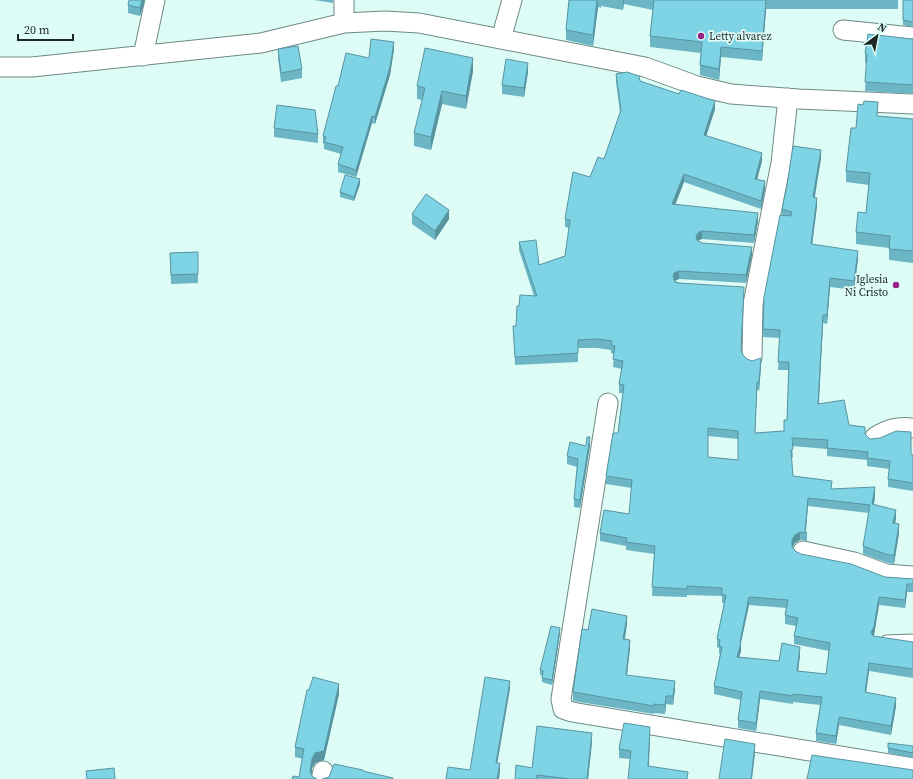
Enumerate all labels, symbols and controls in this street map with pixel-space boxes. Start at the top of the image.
scale bar [18,16,73,42]
north arrow [857,16,897,56]
text: N [875,19,889,36]
text: 20 m [24,22,50,38]
place label: Letty alvarez [709,29,771,44]
marker: Letty alvarez [696,31,706,41]
place label: Iglesia Ni Cristo [845,272,888,300]
marker: Iglesia Ni Cristo [891,280,901,290]

